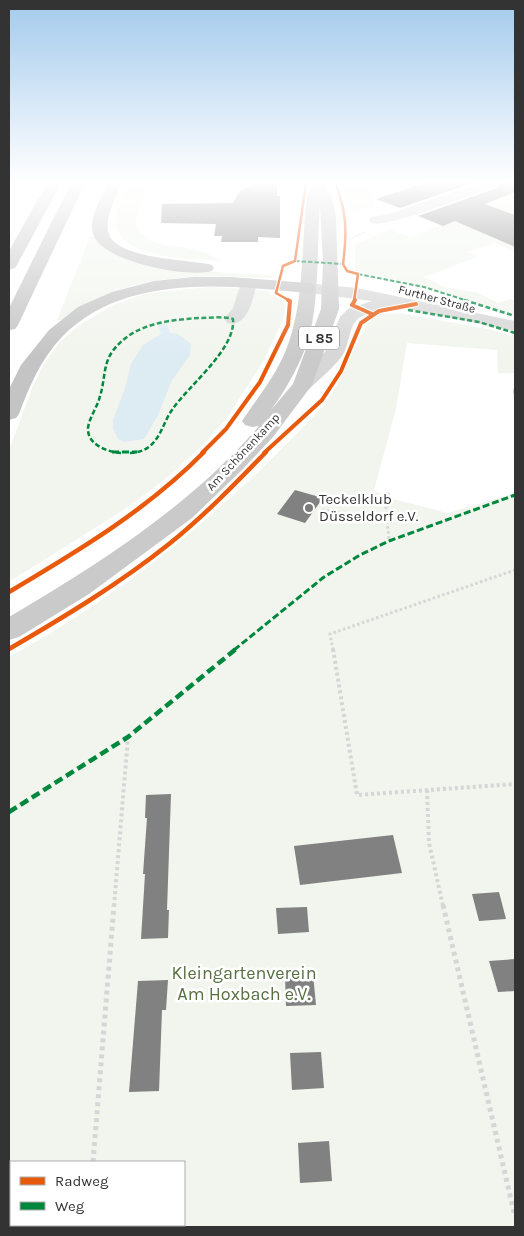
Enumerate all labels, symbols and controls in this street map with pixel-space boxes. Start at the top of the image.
street label: Further Straße [397,282,477,316]
road number: L 85 [299,326,339,349]
street label: Am Schönenkamp [204,410,282,494]
place label: Teckelklub Düsseldorf e.V. [319,490,419,525]
marker: Teckelklub Düsseldorf e.V. [303,502,315,514]
park label: Kleingartenverein Am Hoxbach e.V. [171,962,317,1005]
legend [10,1161,185,1226]
text: Radweg [55,1172,109,1190]
text: Weg [55,1197,85,1215]

